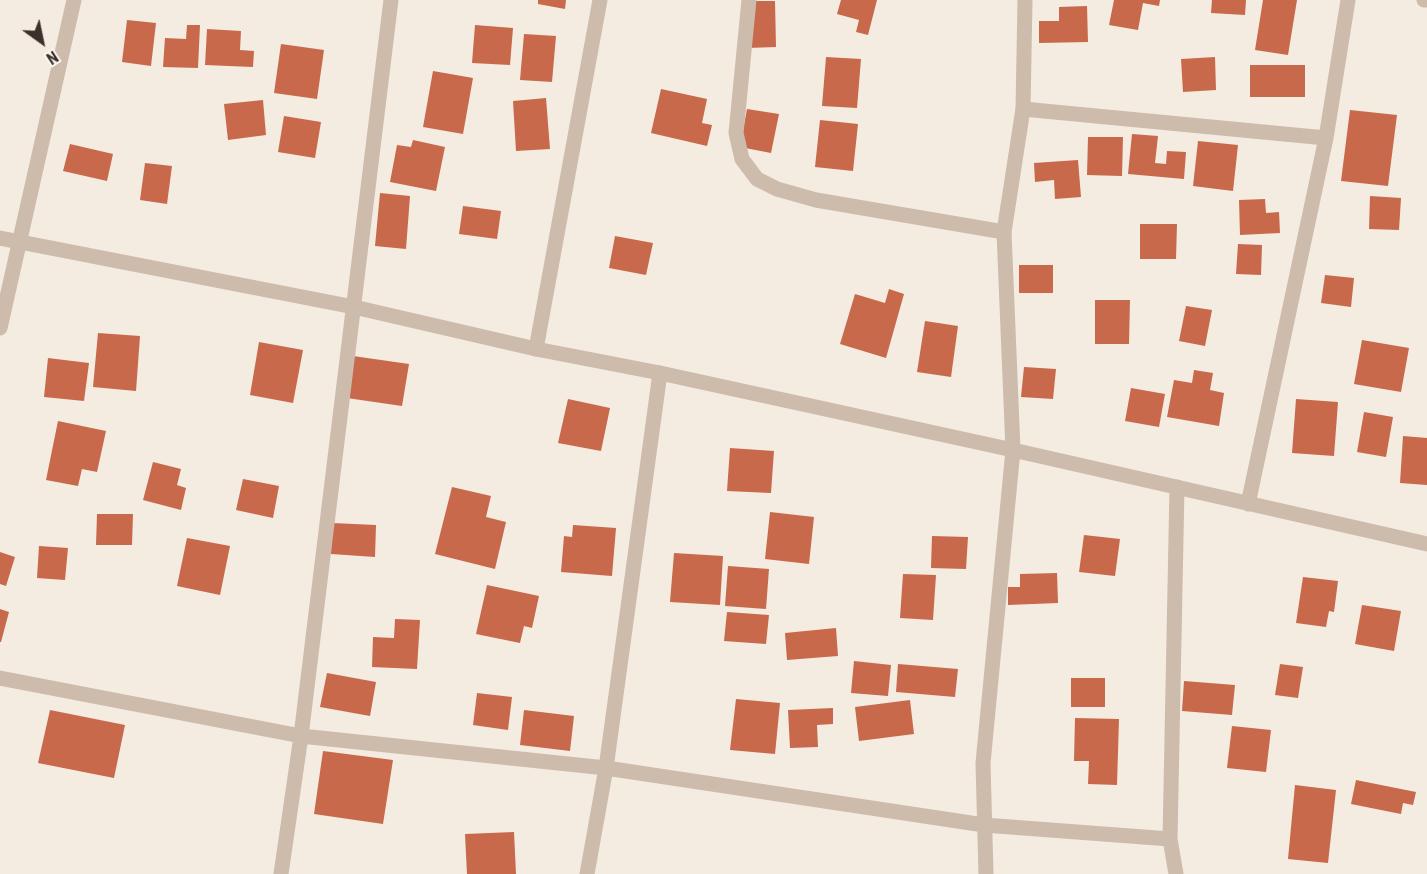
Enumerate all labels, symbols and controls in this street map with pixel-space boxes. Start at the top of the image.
north arrow [12,12,72,72]
text: N [43,47,61,68]

